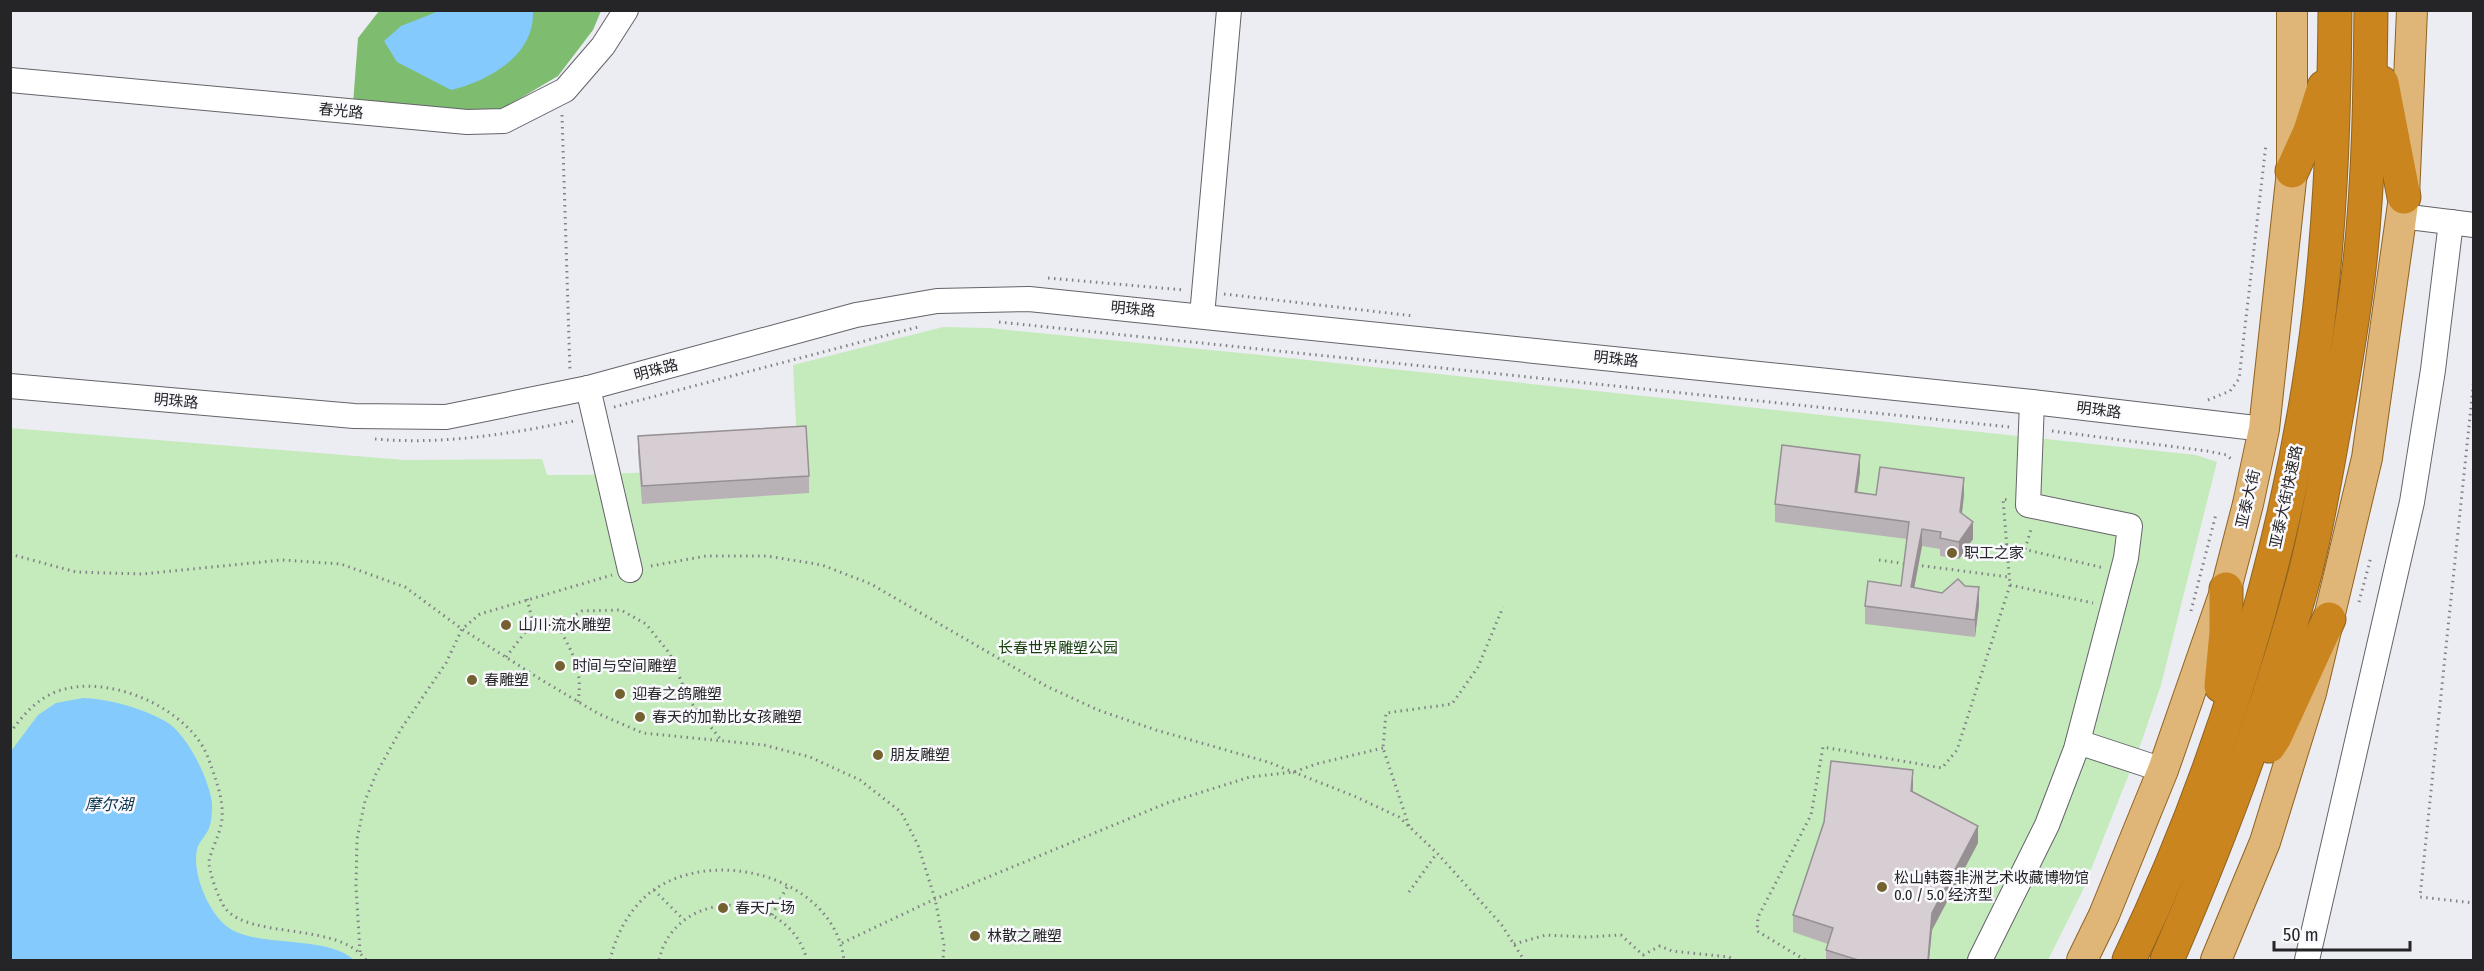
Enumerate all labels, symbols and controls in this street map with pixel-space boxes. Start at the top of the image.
street label: 春光路 [318,100,364,122]
street label: 明珠路 [1110,298,1156,320]
street label: 明珠路 [1593,348,1639,370]
street label: 明珠路 [632,355,680,385]
street label: 明珠路 [153,390,199,412]
street label: 明珠路 [2076,398,2122,422]
street label: 亚泰大街快速路 [2266,444,2306,550]
street label: 亚泰大街 [2232,468,2264,530]
place label: 职工之家 [1964,544,2024,562]
marker: 职工之家 [1945,546,1959,560]
place label: 山川·流水雕塑 [518,616,611,634]
marker: 山川·流水雕塑 [499,618,513,632]
park label: 长春世界雕塑公园 [998,639,1118,657]
place label: 时间与空间雕塑 [572,657,677,675]
marker: 时间与空间雕塑 [553,659,567,673]
place label: 春雕塑 [484,671,529,689]
marker: 春雕塑 [465,673,479,687]
place label: 迎春之鸽雕塑 [632,685,722,703]
marker: 迎春之鸽雕塑 [613,687,627,701]
place label: 春天的加勒比女孩雕塑 [652,708,802,726]
marker: 春天的加勒比女孩雕塑 [633,710,647,724]
place label: 朋友雕塑 [890,746,950,764]
marker: 朋友雕塑 [871,748,885,762]
water label: 摩尔湖 [85,795,136,814]
place label: 松山韩蓉非洲艺术收藏博物馆 0.0 / 5.0 经济型 [1894,869,2089,904]
marker: 松山韩蓉非洲艺术收藏博物馆 0.0 / 5.0 经济型 [1875,880,1889,894]
place label: 春天广场 [735,899,795,917]
marker: 春天广场 [716,901,730,915]
scale bar [2274,914,2410,952]
text: 50 m [2283,924,2319,946]
place label: 林散之雕塑 [987,927,1062,945]
marker: 林散之雕塑 [968,929,982,943]

